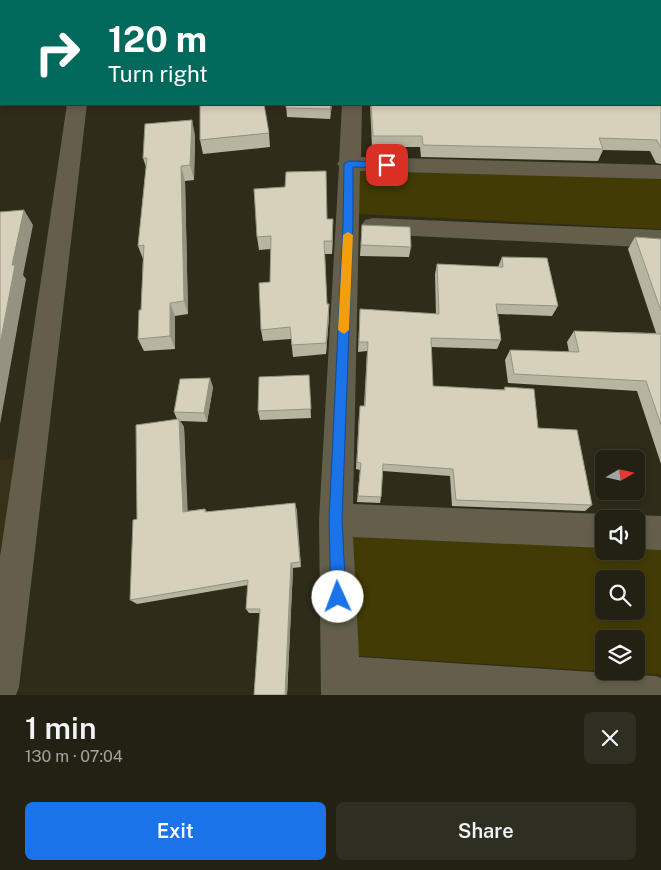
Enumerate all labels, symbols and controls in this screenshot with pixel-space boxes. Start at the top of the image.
text: 120 m [108,19,207,60]
icon: right [25,20,90,85]
text: Turn right [108,61,208,87]
pin [366,144,408,186]
icon: arrive [373,151,401,179]
north arrow [595,450,645,500]
map controls [595,450,645,680]
button: sound [595,510,645,560]
position arrow [311,570,363,622]
button: search [595,570,645,620]
button: layers [595,630,645,680]
text: 1 min [25,710,96,746]
button: close [584,712,636,764]
text: 130 m · 07:04 [25,747,123,766]
button: Exit [25,802,326,860]
button: Share [336,802,636,860]

